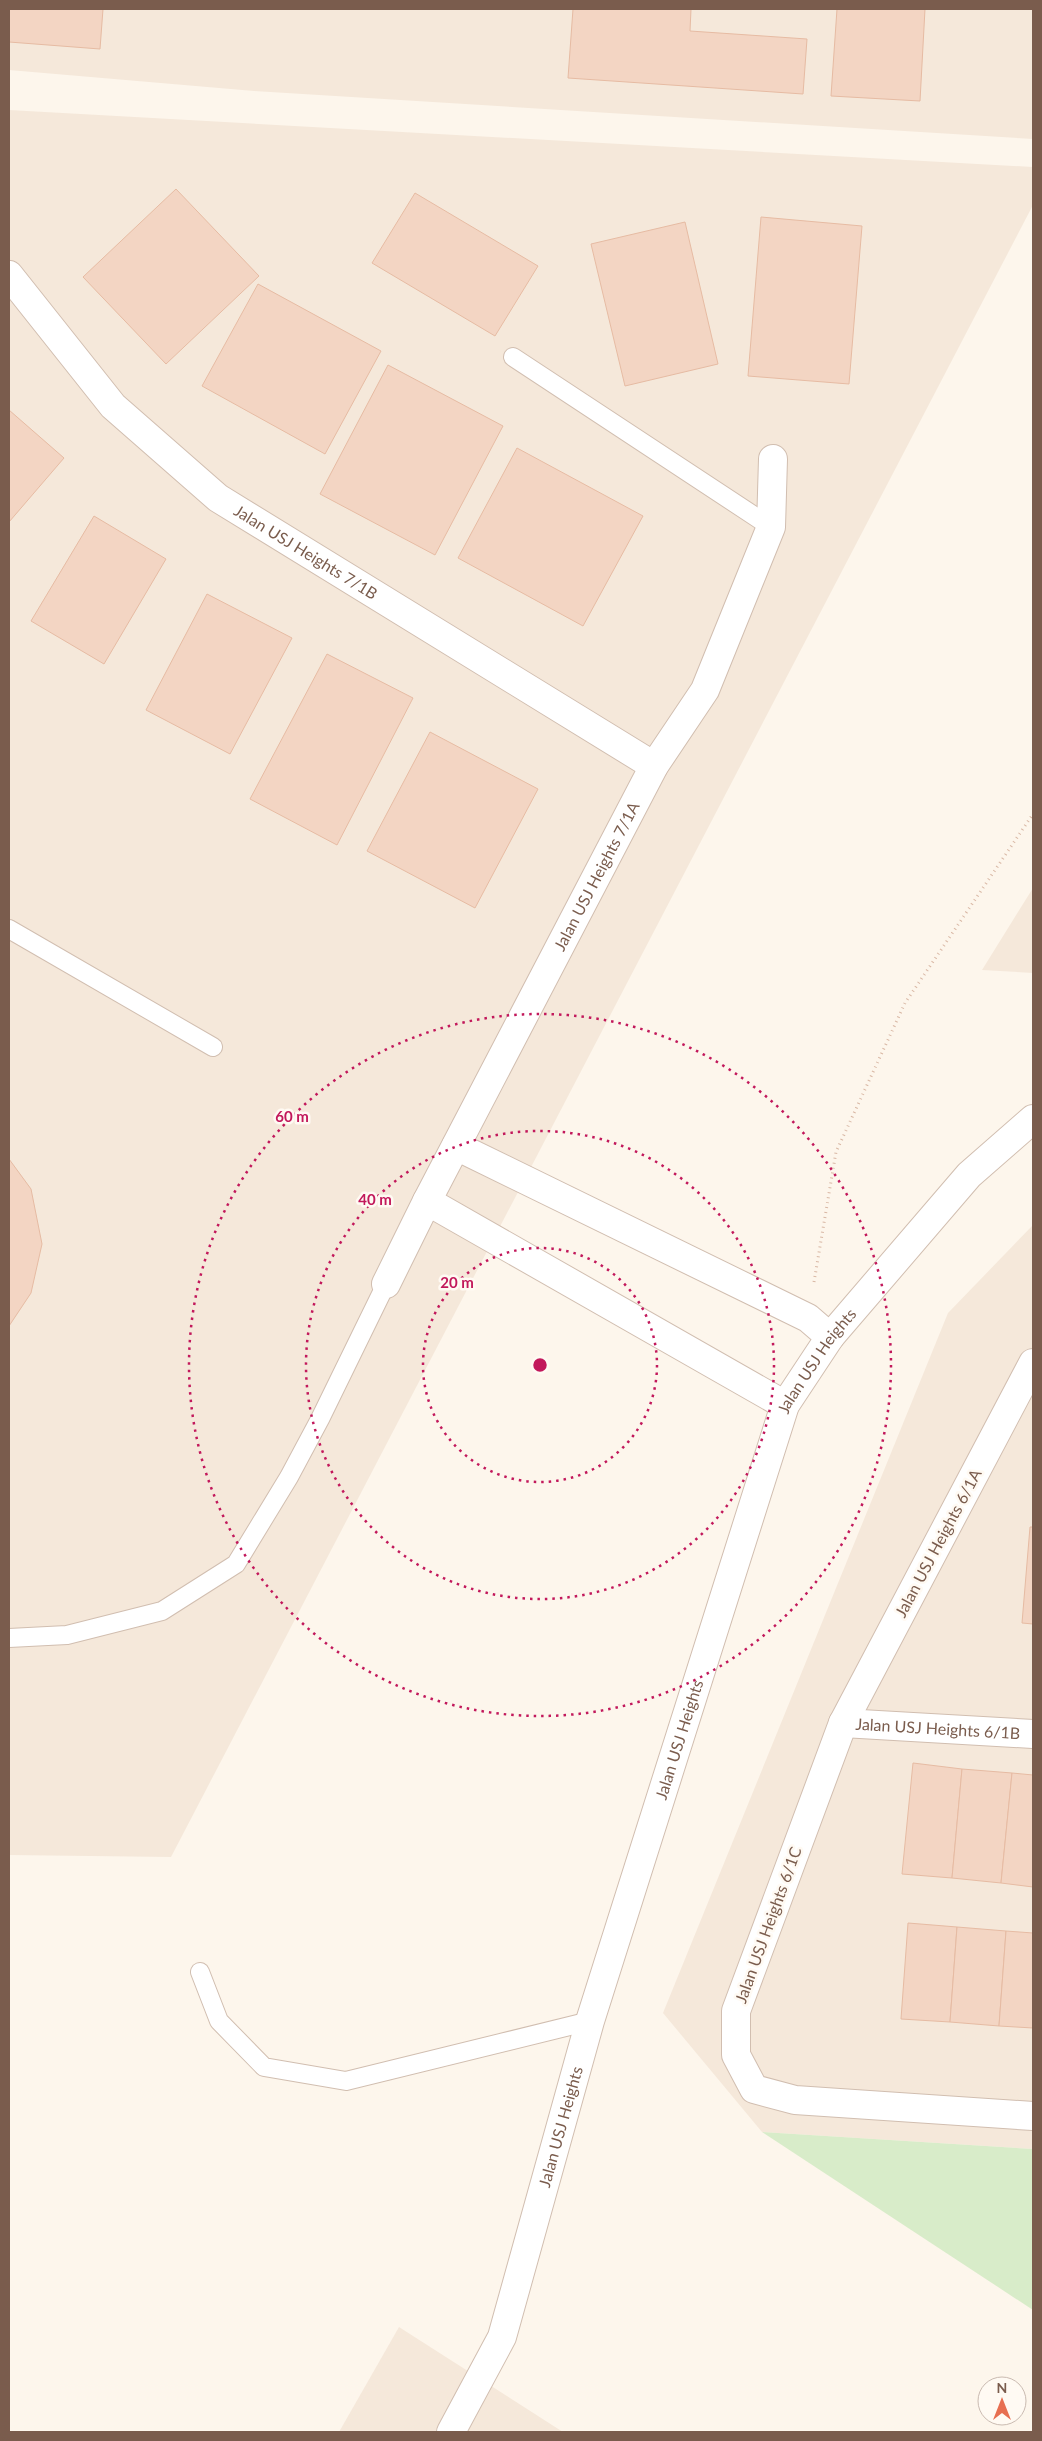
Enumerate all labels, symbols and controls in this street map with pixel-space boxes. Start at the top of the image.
street label: Jalan USJ Heights 7/1B [231,500,381,603]
street label: Jalan USJ Heights 7/1A [549,798,643,954]
text: 60 m [275,1107,309,1125]
text: 40 m [358,1190,392,1208]
text: 20 m [440,1273,474,1291]
street label: Jalan USJ Heights [773,1304,860,1416]
centre of rings [531,1356,549,1374]
street label: Jalan USJ Heights 6/1A [890,1465,985,1620]
street label: Jalan USJ Heights [651,1677,706,1802]
street label: Jalan USJ Heights 6/1B [855,1714,1021,1742]
street label: Jalan USJ Heights 6/1C [730,1844,805,2006]
street label: Jalan USJ Heights [534,2064,586,2189]
north arrow [977,2376,1027,2426]
text: N [997,2379,1007,2396]

